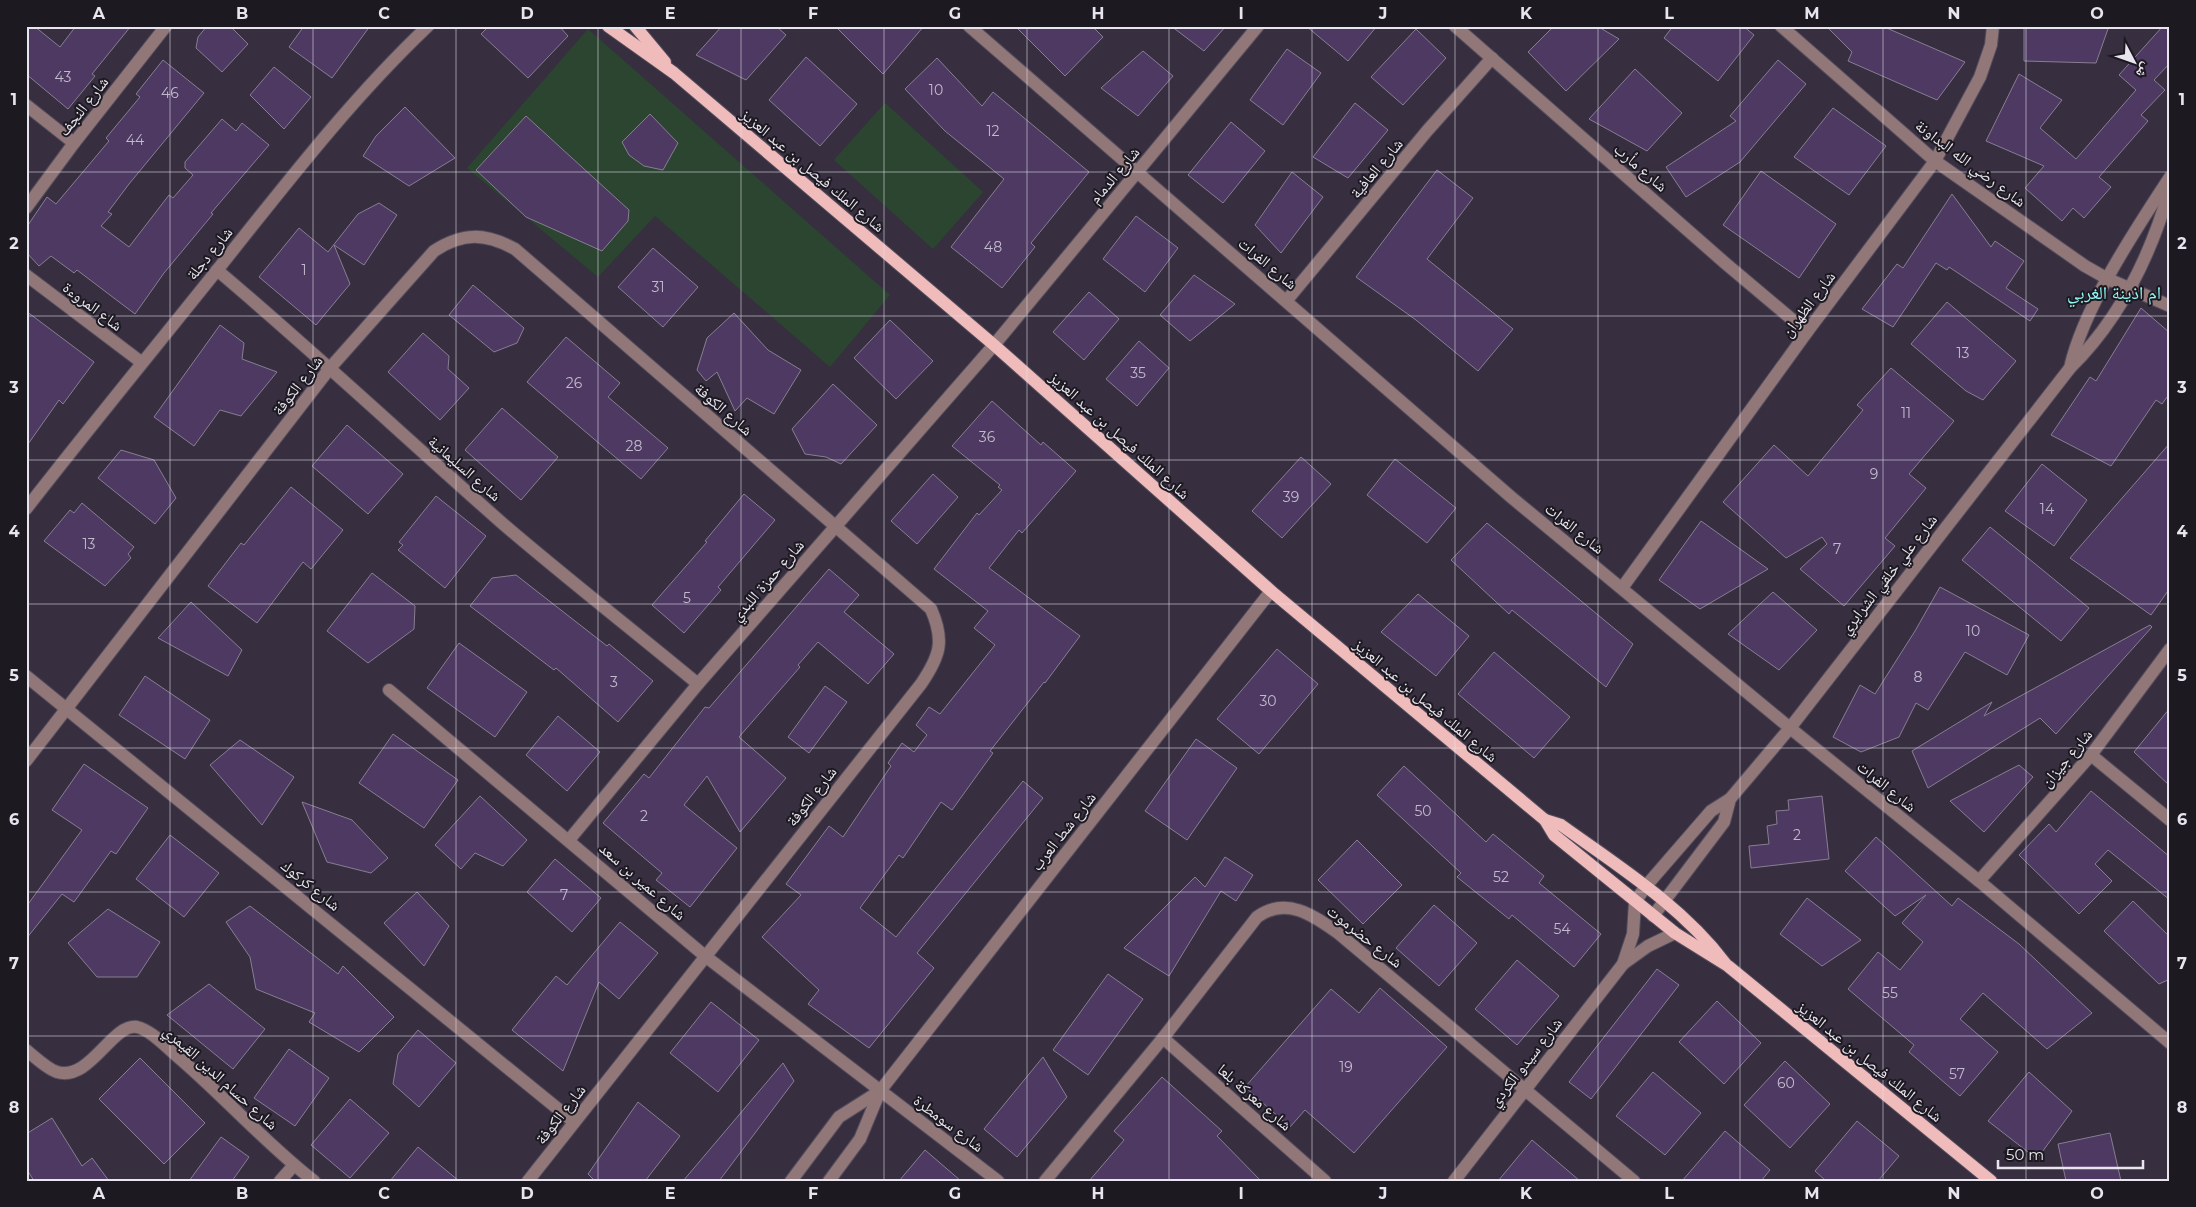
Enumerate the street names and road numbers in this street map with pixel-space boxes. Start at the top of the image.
street label: شارع النجف [54,73,113,140]
street label: شارع الملك فيصل بن عبد العزيز [736,104,888,237]
street label: شارع رضي الله البداونة [1910,116,2030,214]
street label: شارع العافية [1346,135,1408,203]
street label: شارع مأرب [1609,139,1671,196]
street label: شارع الدمام [1085,143,1144,208]
street label: شارع دجلة [182,223,237,284]
street label: شارع الفرات [1234,233,1301,294]
street label: شارع الظهران [1777,268,1840,342]
street label: شاع المروءة [59,278,126,336]
street label: شارع الكوفة [268,352,327,420]
street label: شارع الملك فيصل بن عبد العزيز [1044,367,1194,504]
street label: شارع الكوفة [690,379,757,440]
street label: شارع السليمانية [424,432,505,506]
street label: شارع الفرات [1541,499,1608,559]
street label: شارع علي خلقي الشرايري [1836,510,1944,640]
street label: شارع حمزة اللبدي [727,536,810,627]
street label: شارع الملك فيصل بن عبد العزيز [1349,634,1501,767]
street label: شارع جيزان [2037,725,2097,792]
street label: شارع الفرات [1853,757,1920,817]
street label: شارع الكوفة [782,763,841,831]
street label: شارع شط العرب [1027,788,1101,875]
street label: شارع عمير بن سعد [595,839,690,925]
street label: شارع كركوك [277,856,344,916]
street label: شارع حضرموت [1322,901,1406,973]
street label: شارع الملك فيصل بن عبد العزيز [1792,996,1946,1127]
street label: شارع سيدو الكردي [1485,1014,1568,1112]
street label: شارع حسام الدين القيمري [157,1021,282,1136]
street label: شارع معركة بلعا [1213,1060,1296,1136]
street label: شارع الكوفة [531,1081,590,1149]
street label: شارع سومطرة [909,1091,988,1157]

